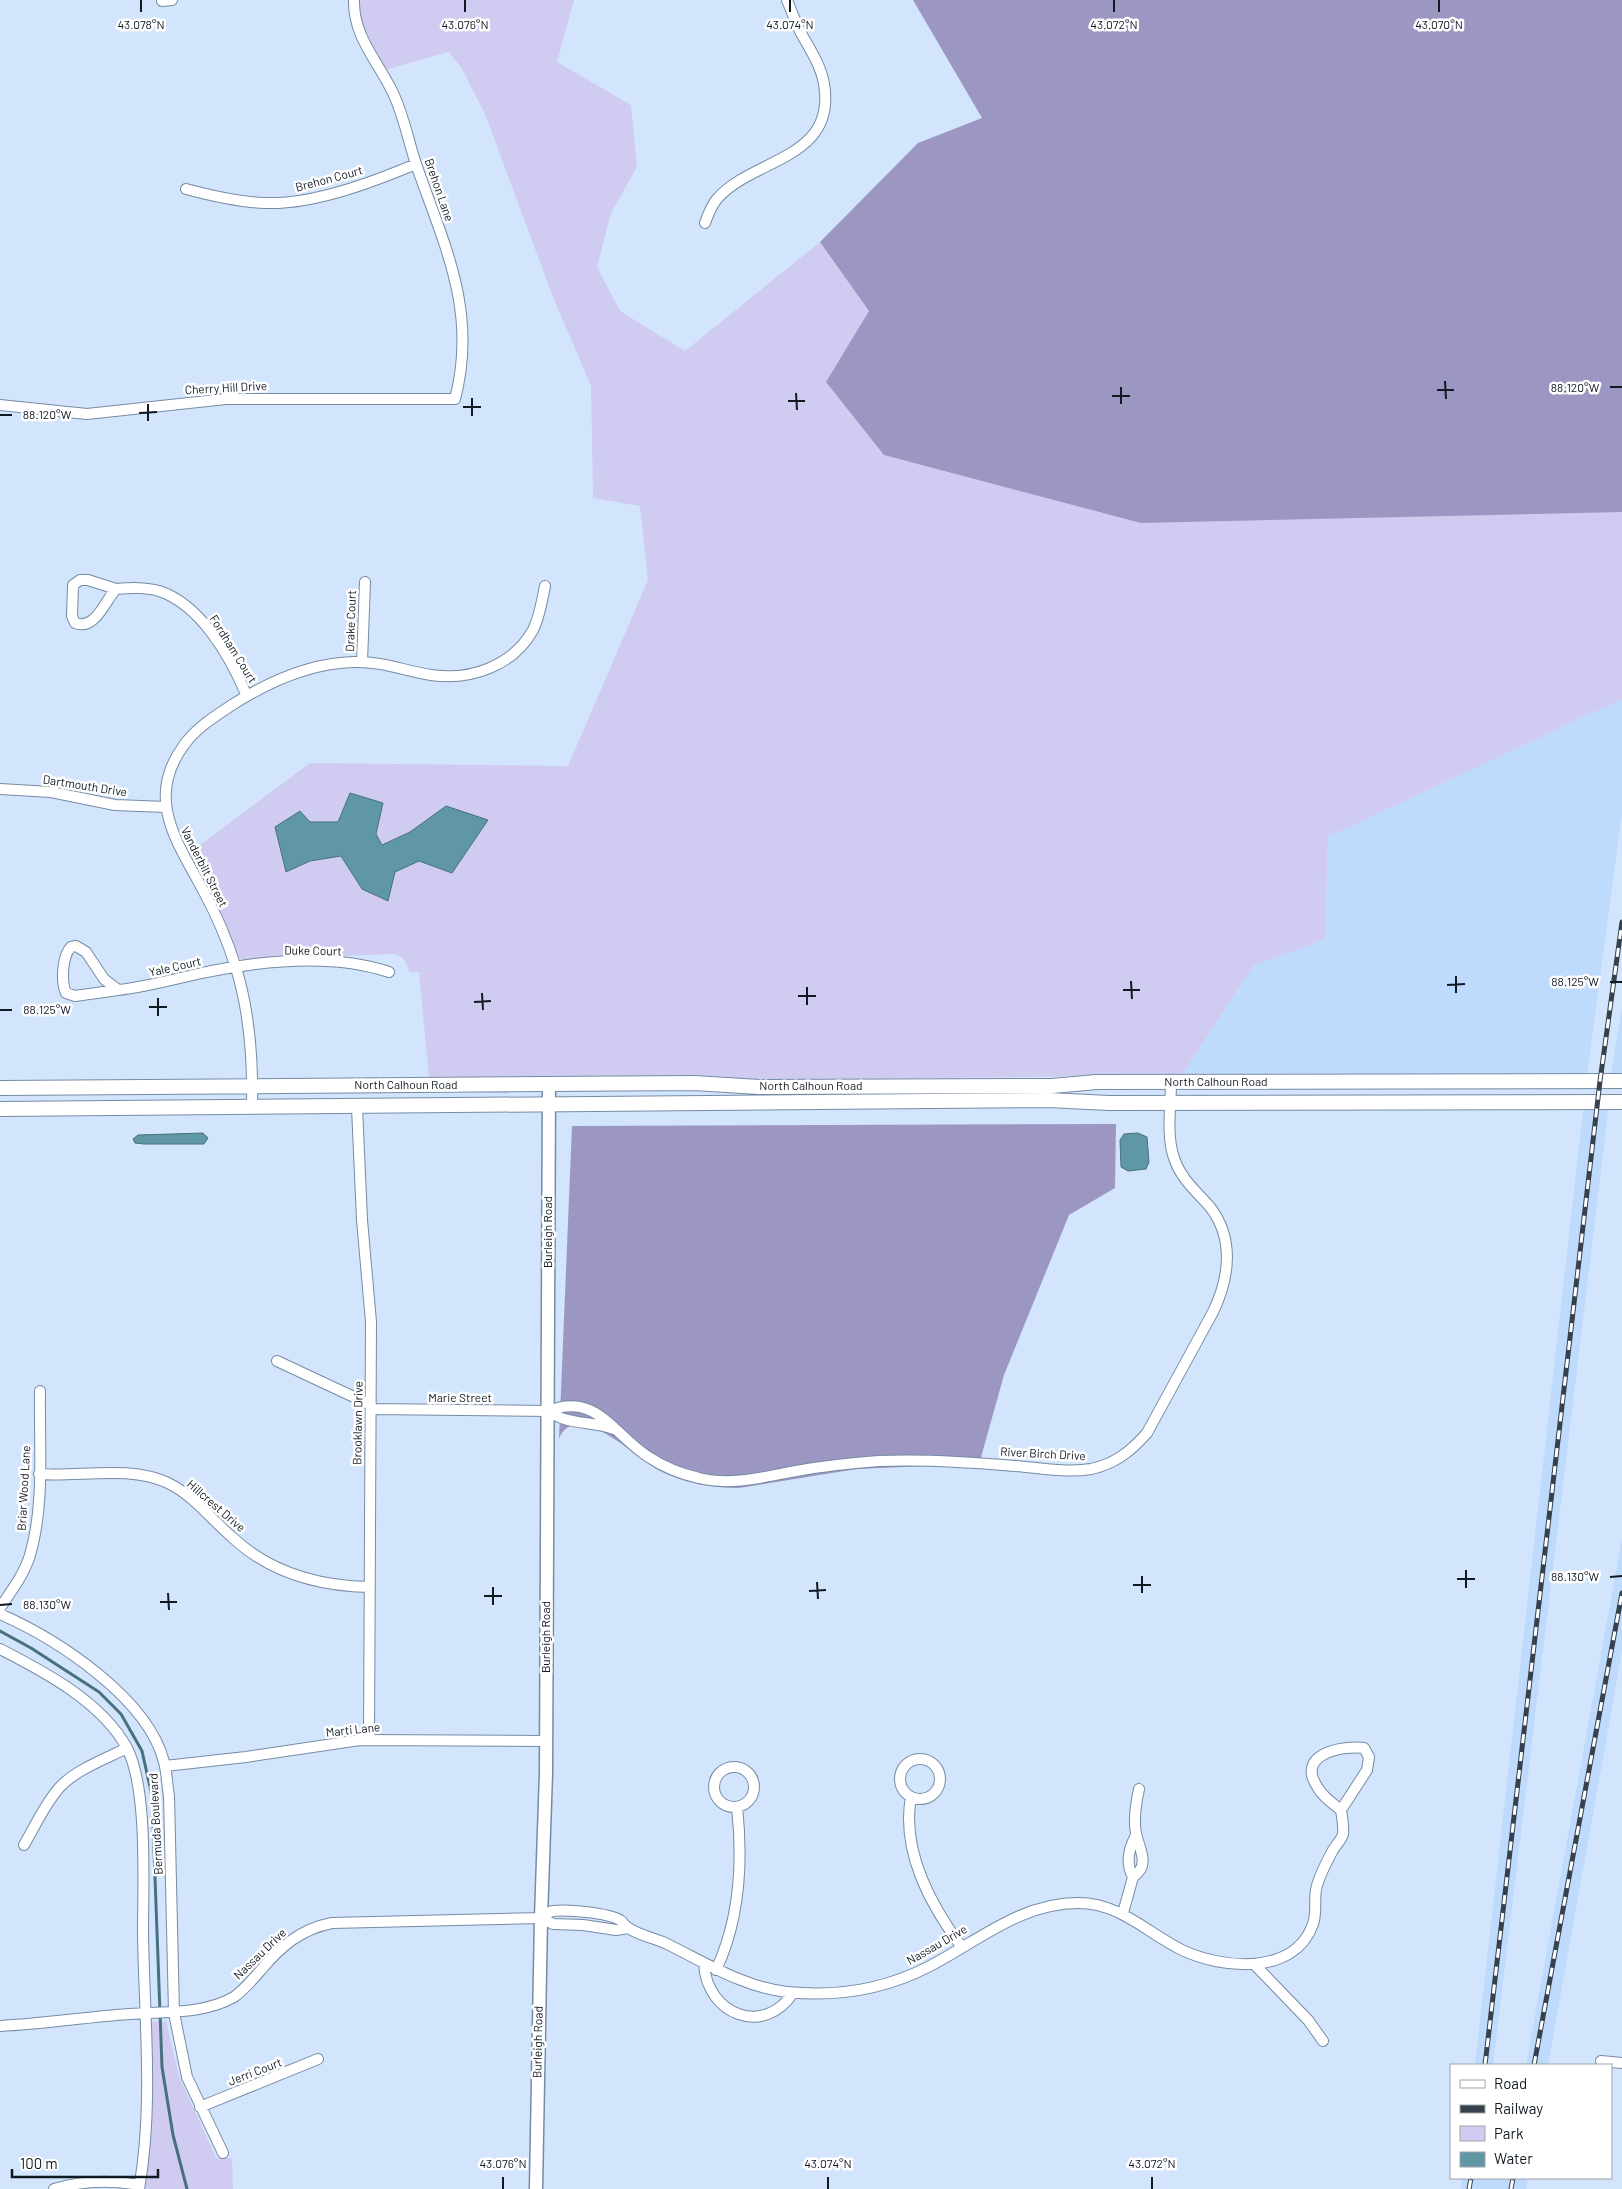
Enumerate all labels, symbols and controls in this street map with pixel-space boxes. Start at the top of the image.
text: 43.078°N [117,17,165,31]
text: 43.076°N [441,17,489,31]
text: 43.074°N [766,17,814,31]
text: 43.072°N [1090,17,1138,31]
text: 43.070°N [1415,17,1463,31]
street label: Brehon Lane [423,156,457,223]
street label: Brehon Court [294,162,364,194]
street label: Cherry Hill Drive [184,378,268,396]
text: 88.120°W [1551,380,1600,394]
text: 88.120°W [23,407,72,421]
street label: Drake Court [342,590,358,652]
street label: Fordham Court [207,612,260,685]
street label: Dartmouth Drive [42,771,128,799]
street label: Vanderbilt Street [179,824,231,909]
street label: Duke Court [284,943,342,958]
street label: Yale Court [147,953,202,979]
text: 88.125°W [1551,974,1599,988]
text: 88.125°W [23,1002,71,1016]
street label: North Calhoun Road [1164,1074,1268,1088]
street label: North Calhoun Road [354,1077,458,1091]
street label: North Calhoun Road [759,1078,863,1092]
street label: Burleigh Road [540,1196,554,1268]
street label: Brooklawn Drive [349,1381,365,1465]
street label: Marie Street [428,1390,492,1404]
street label: River Birch Drive [1000,1444,1086,1462]
street label: Briar Wood Lane [14,1445,32,1531]
street label: Hillcrest Drive [185,1476,249,1534]
text: 88.130°W [1551,1569,1600,1583]
text: 88.130°W [23,1597,72,1611]
street label: Burleigh Road [538,1601,552,1673]
street label: Marti Lane [325,1719,381,1739]
street label: Bermuda Boulevard [145,1773,165,1875]
street label: Nassau Drive [904,1921,969,1967]
street label: Nassau Drive [230,1925,288,1982]
street label: Burleigh Road [529,2006,545,2078]
street label: Jerri Court [226,2054,284,2088]
legend [1450,2064,1612,2179]
text: Road [1494,2074,1527,2092]
text: Railway [1494,2099,1543,2117]
text: Park [1494,2124,1524,2142]
scale bar [12,2146,159,2178]
text: Water [1494,2149,1533,2167]
text: 100 m [20,2154,58,2172]
text: 43.076°N [479,2156,527,2170]
text: 43.074°N [804,2156,852,2170]
text: 43.072°N [1128,2156,1176,2170]

